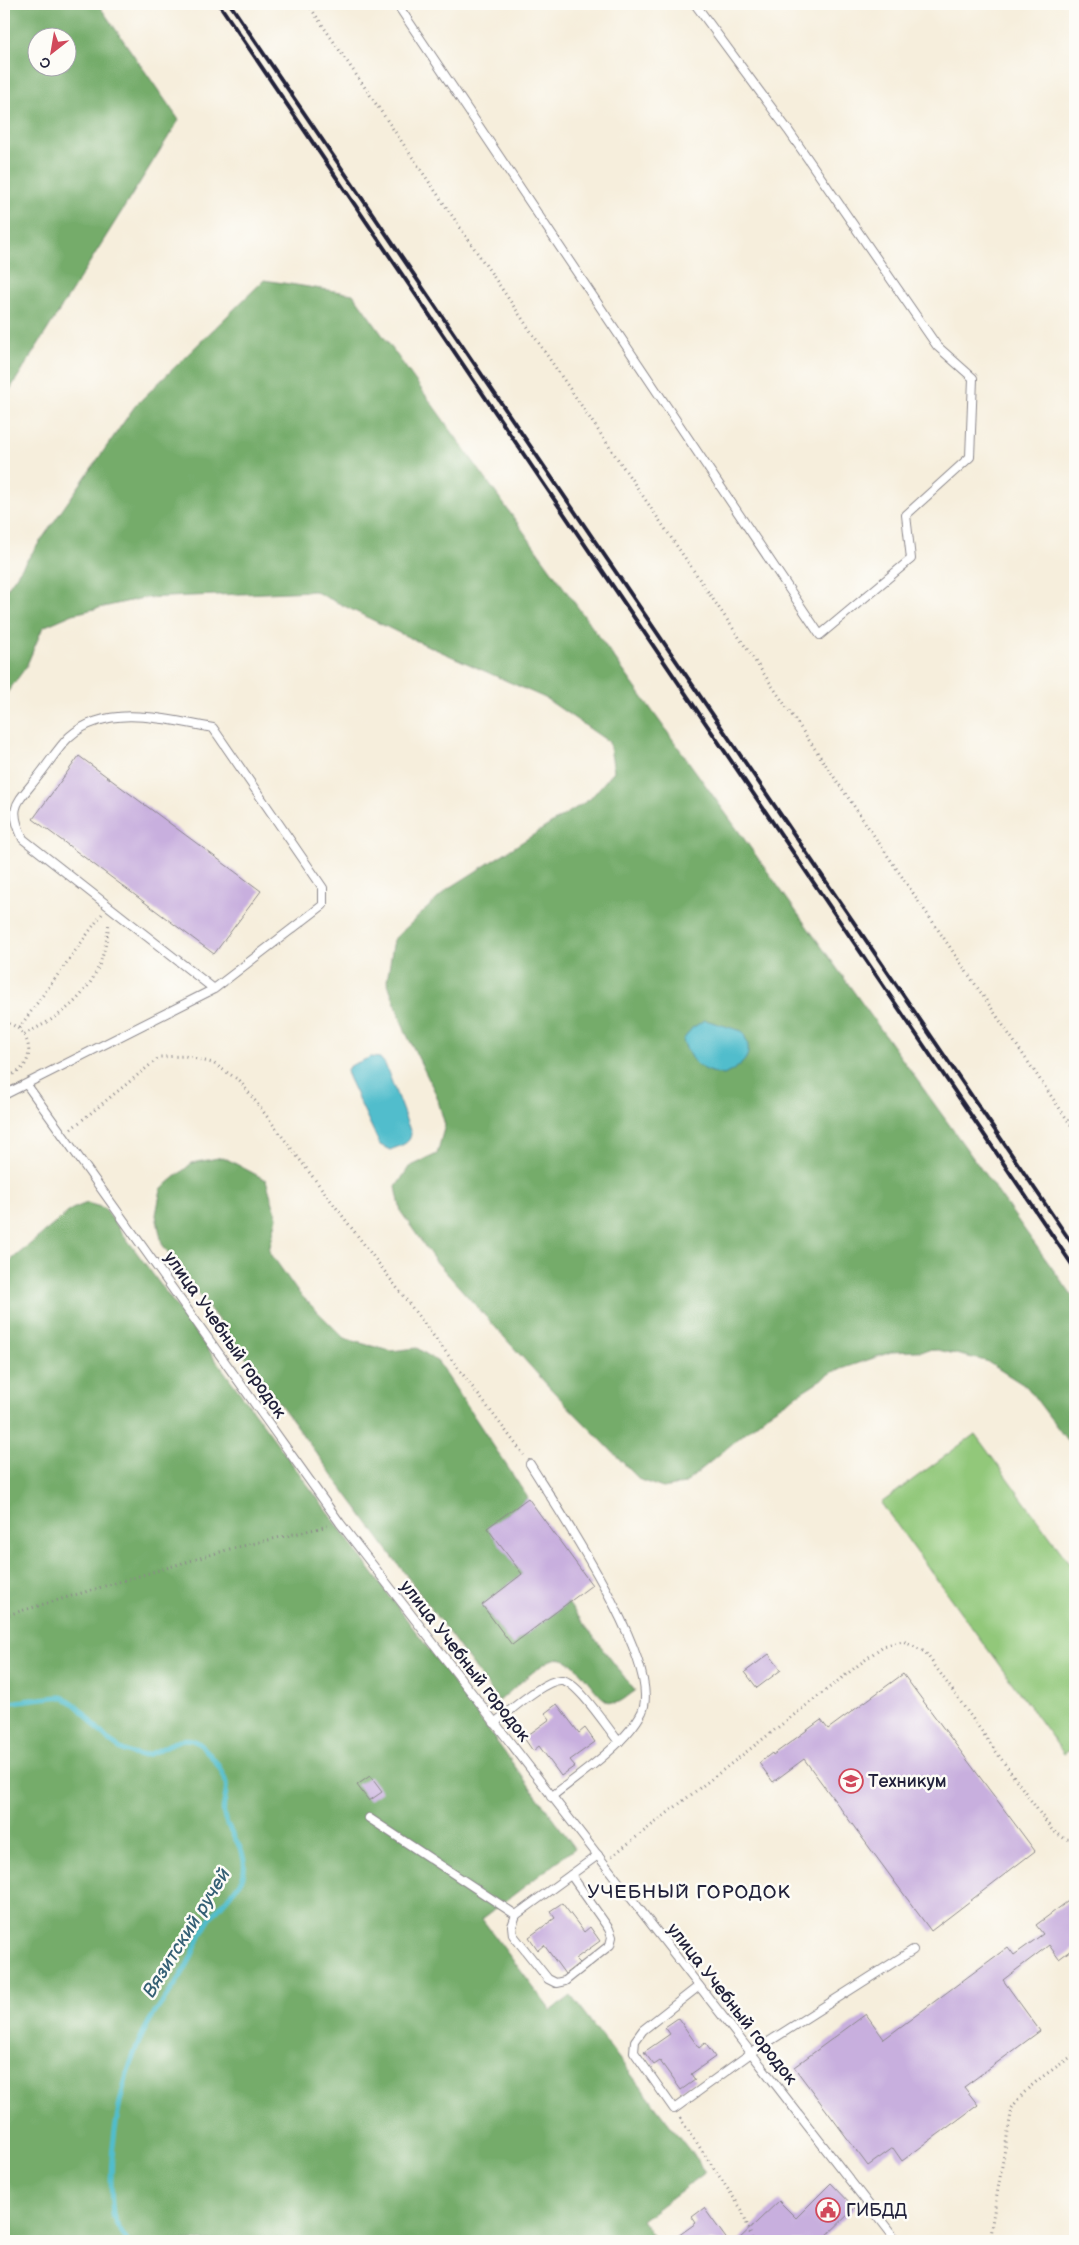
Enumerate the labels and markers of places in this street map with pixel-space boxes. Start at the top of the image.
school or university icon: Техникум [838,1768,864,1794]
place label: Техникум [868,1771,947,1792]
public building icon: ГИБДД [815,2197,841,2223]
place label: ГИБДД [846,2200,907,2221]

